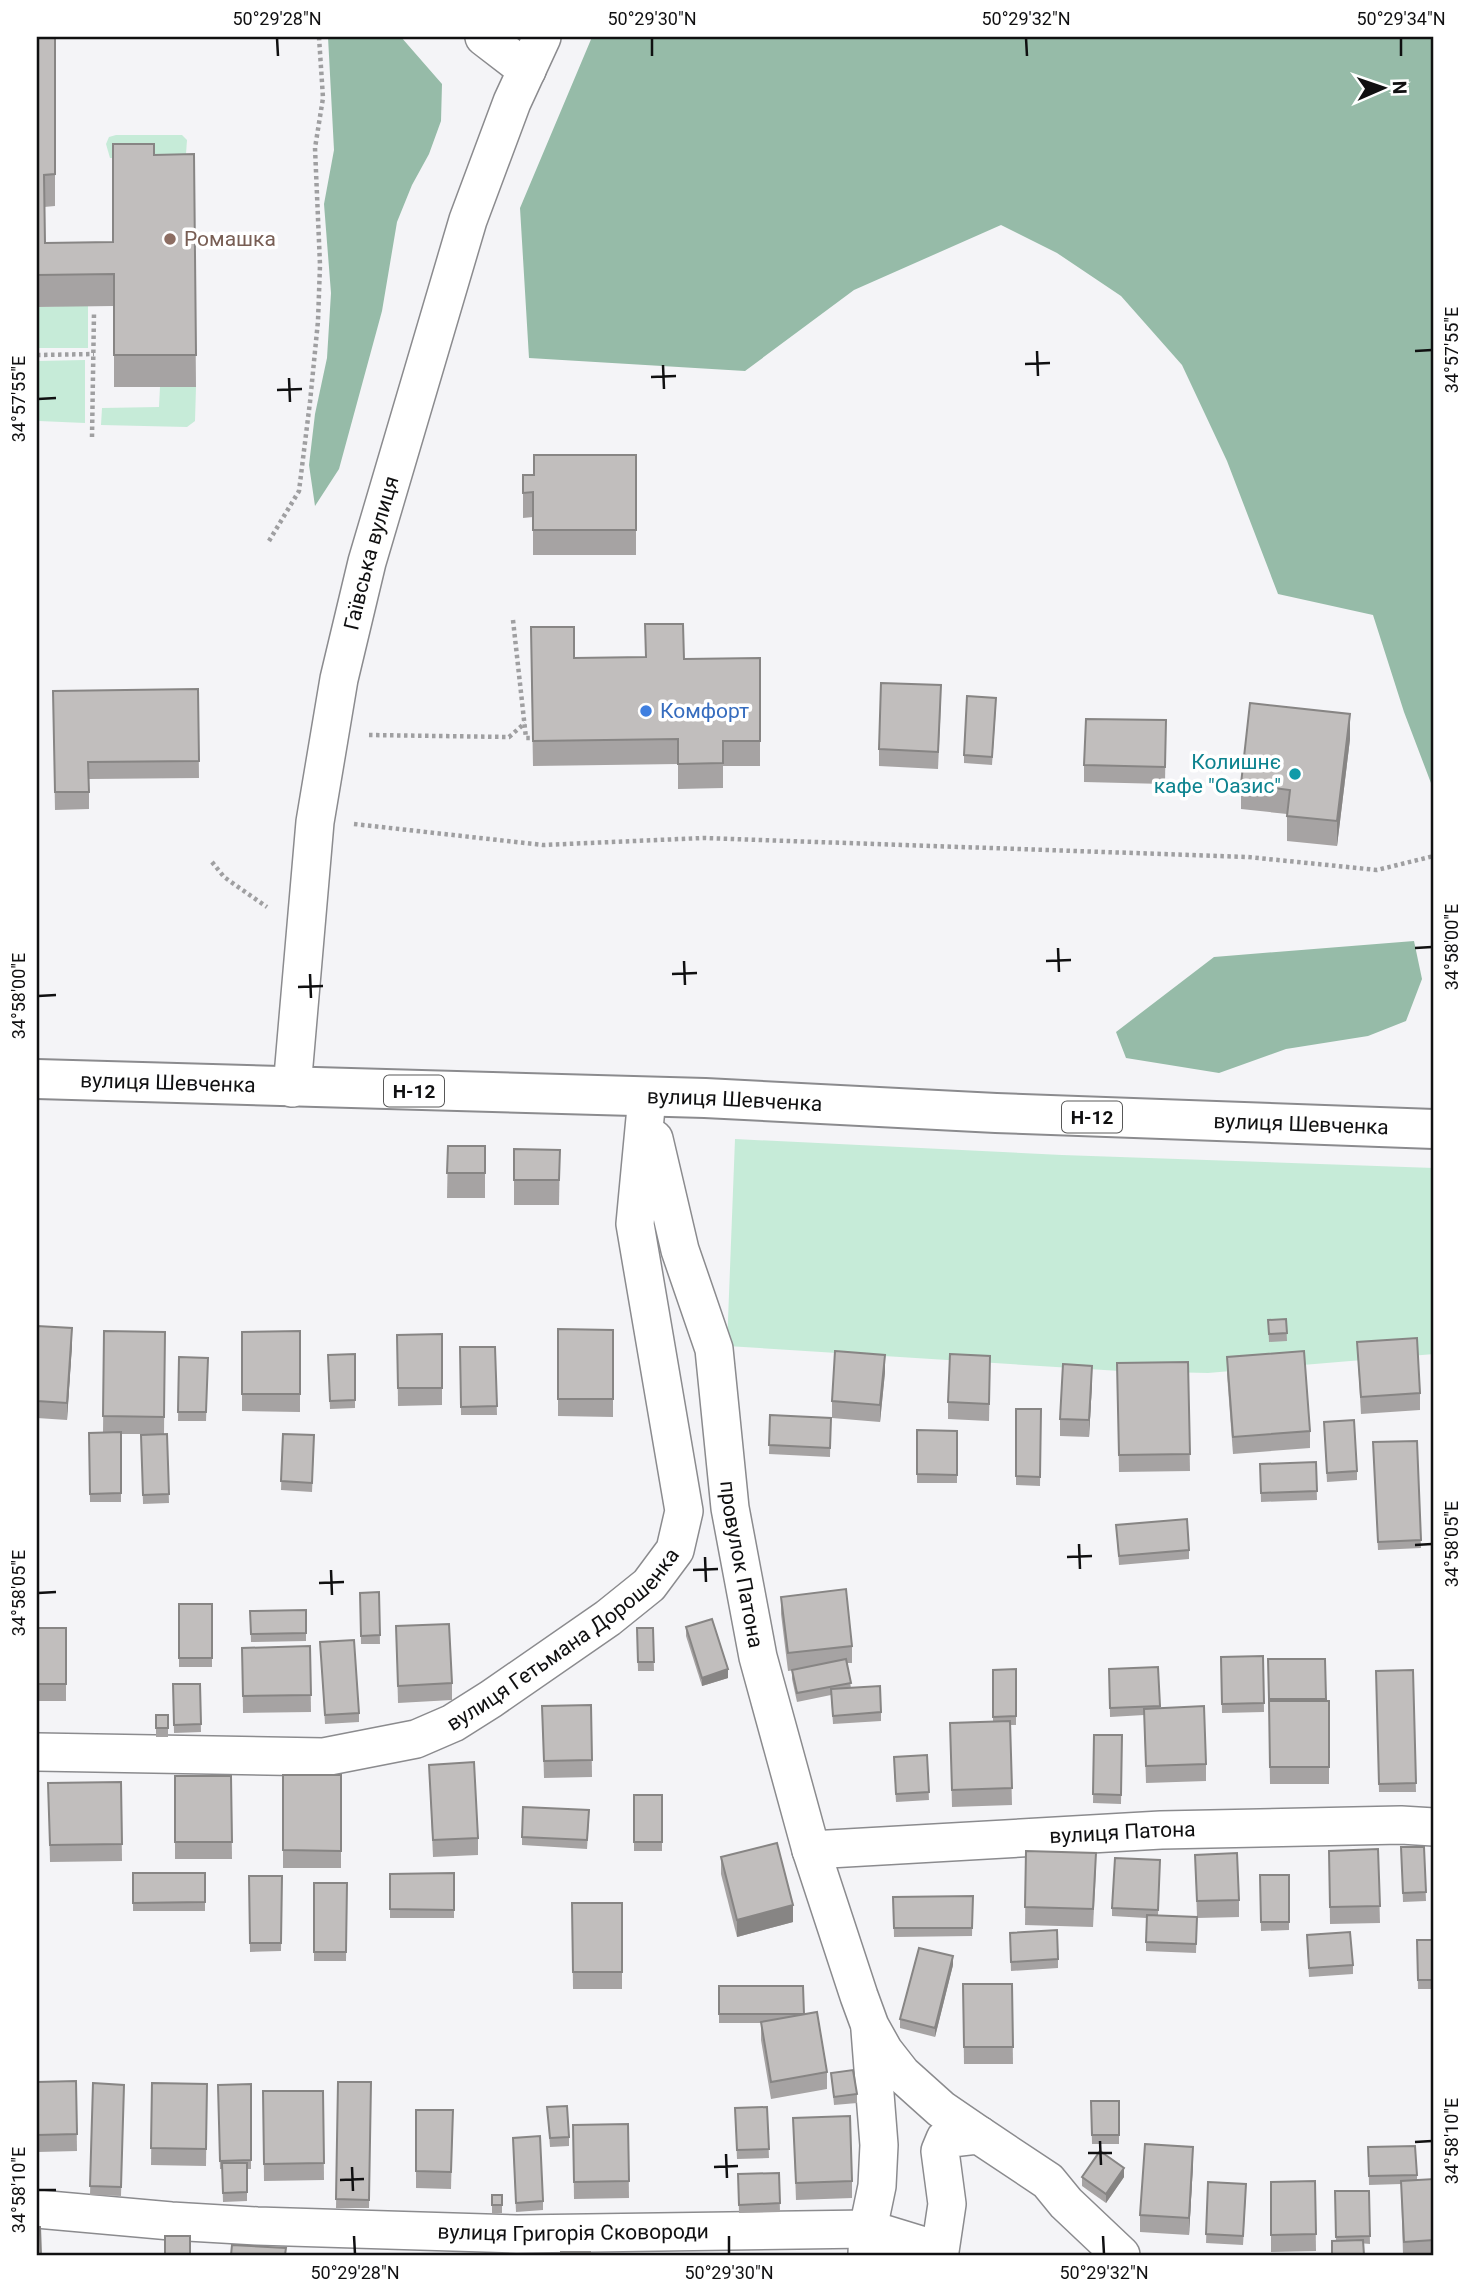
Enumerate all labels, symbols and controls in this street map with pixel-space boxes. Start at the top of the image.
text: 50°29'28"N [232,8,322,29]
text: 50°29'30"N [607,8,697,29]
text: 50°29'32"N [981,8,1071,29]
text: 50°29'34"N [1356,8,1446,29]
north arrow [1348,52,1418,122]
text: N [1388,80,1411,95]
place label: Ромашка [184,227,276,251]
marker: Ромашка [162,231,178,247]
text: 34°57'55"E [1441,307,1462,393]
text: 34°57'55"E [8,356,29,442]
street label: Гаївська вулиця [339,473,404,632]
place label: Комфорт [660,699,749,723]
marker: Комфорт [638,703,654,719]
place label: Колишнє кафе "Оазис" [1154,750,1281,798]
marker: Колишнє кафе "Оазис" [1287,766,1303,782]
text: 34°58'00"E [1441,904,1462,990]
text: 34°58'00"E [8,953,29,1039]
street label: вулиця Шевченка [80,1068,256,1097]
road number: Н-12 [384,1076,444,1106]
street label: вулиця Шевченка [647,1084,823,1116]
road number: Н-12 [1062,1102,1122,1133]
street label: вулиця Шевченка [1213,1109,1389,1139]
street label: провулок Патона [715,1480,768,1650]
text: 34°58'05"E [1441,1501,1462,1587]
street label: вулиця Гетьмана Дорошенка [442,1543,684,1736]
text: 34°58'05"E [8,1550,29,1636]
street label: вулиця Патона [1049,1817,1196,1848]
text: 34°58'10"E [1441,2098,1462,2184]
text: 34°58'10"E [8,2147,29,2233]
street label: вулиця Григорія Сковороди [437,2219,709,2246]
text: 50°29'28"N [310,2262,400,2283]
text: 50°29'30"N [684,2262,774,2283]
text: 50°29'32"N [1059,2262,1149,2283]

